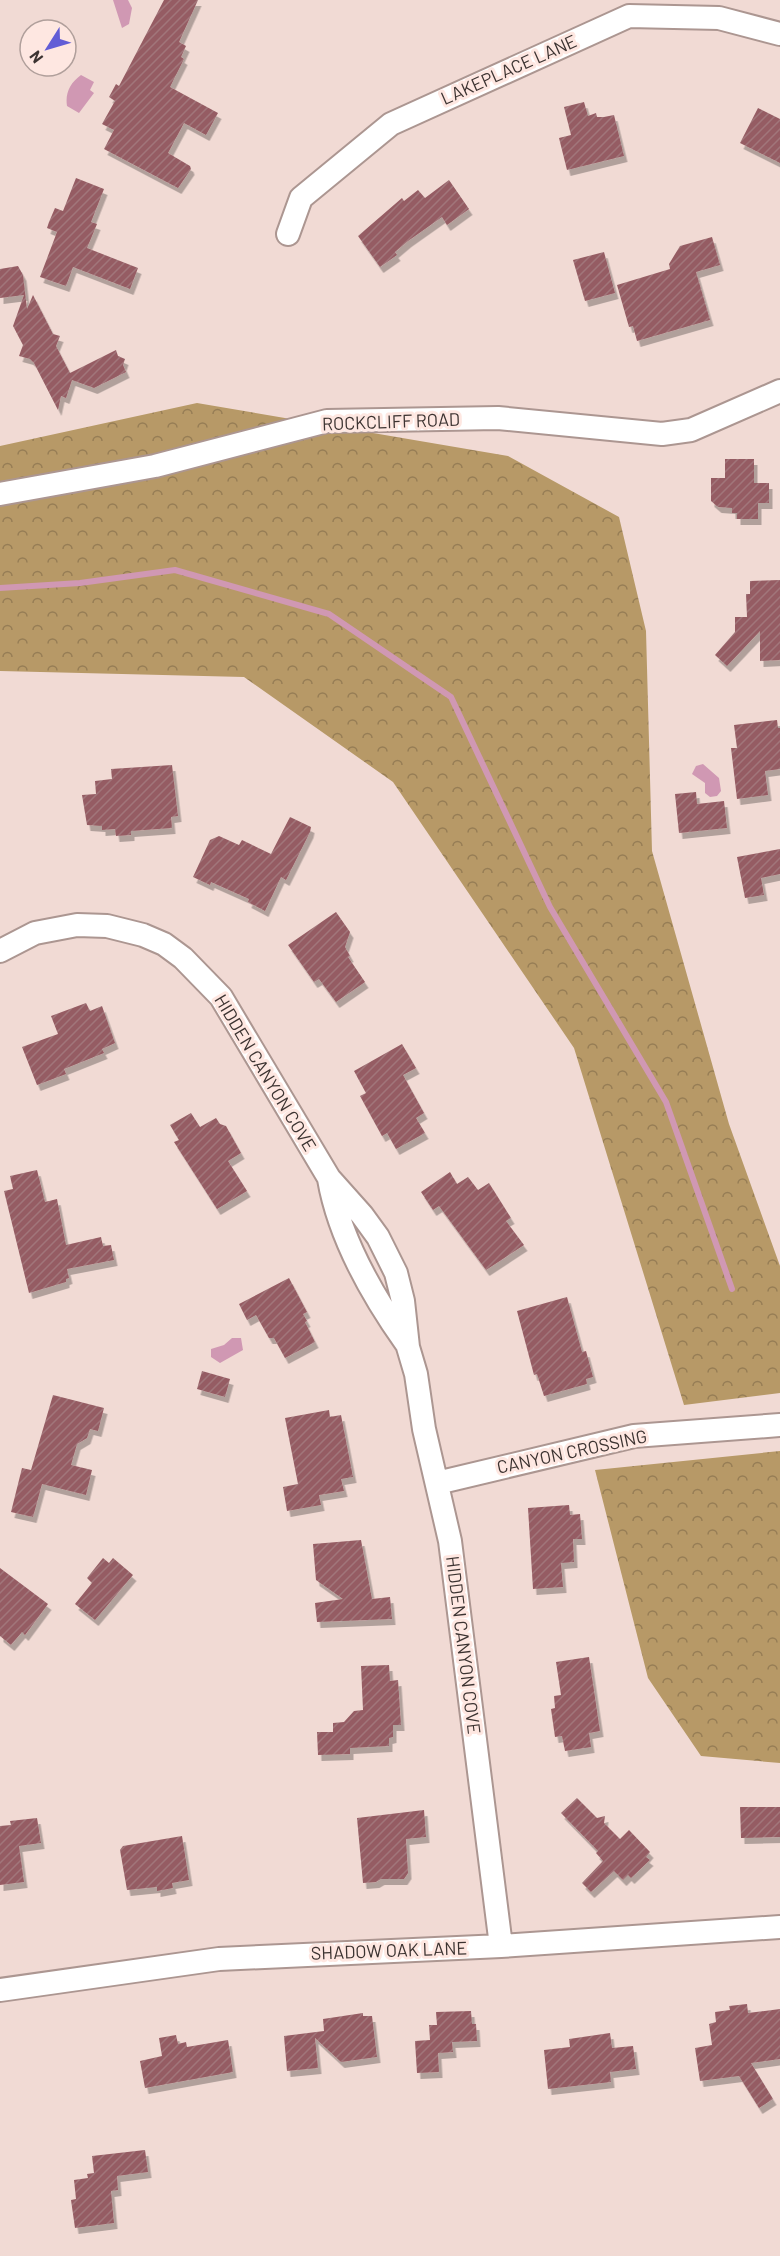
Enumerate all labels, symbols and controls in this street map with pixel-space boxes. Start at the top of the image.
north arrow [18,18,78,78]
street label: LAKEPLACE LANE [437,29,580,109]
text: N [25,47,46,67]
street label: ROCKCLIFF ROAD [322,408,460,434]
street label: HIDDEN CANYON COVE [210,990,321,1155]
street label: CANYON CROSSING [495,1424,649,1478]
street label: HIDDEN CANYON COVE [442,1555,486,1735]
street label: SHADOW OAK LANE [310,1936,467,1964]

